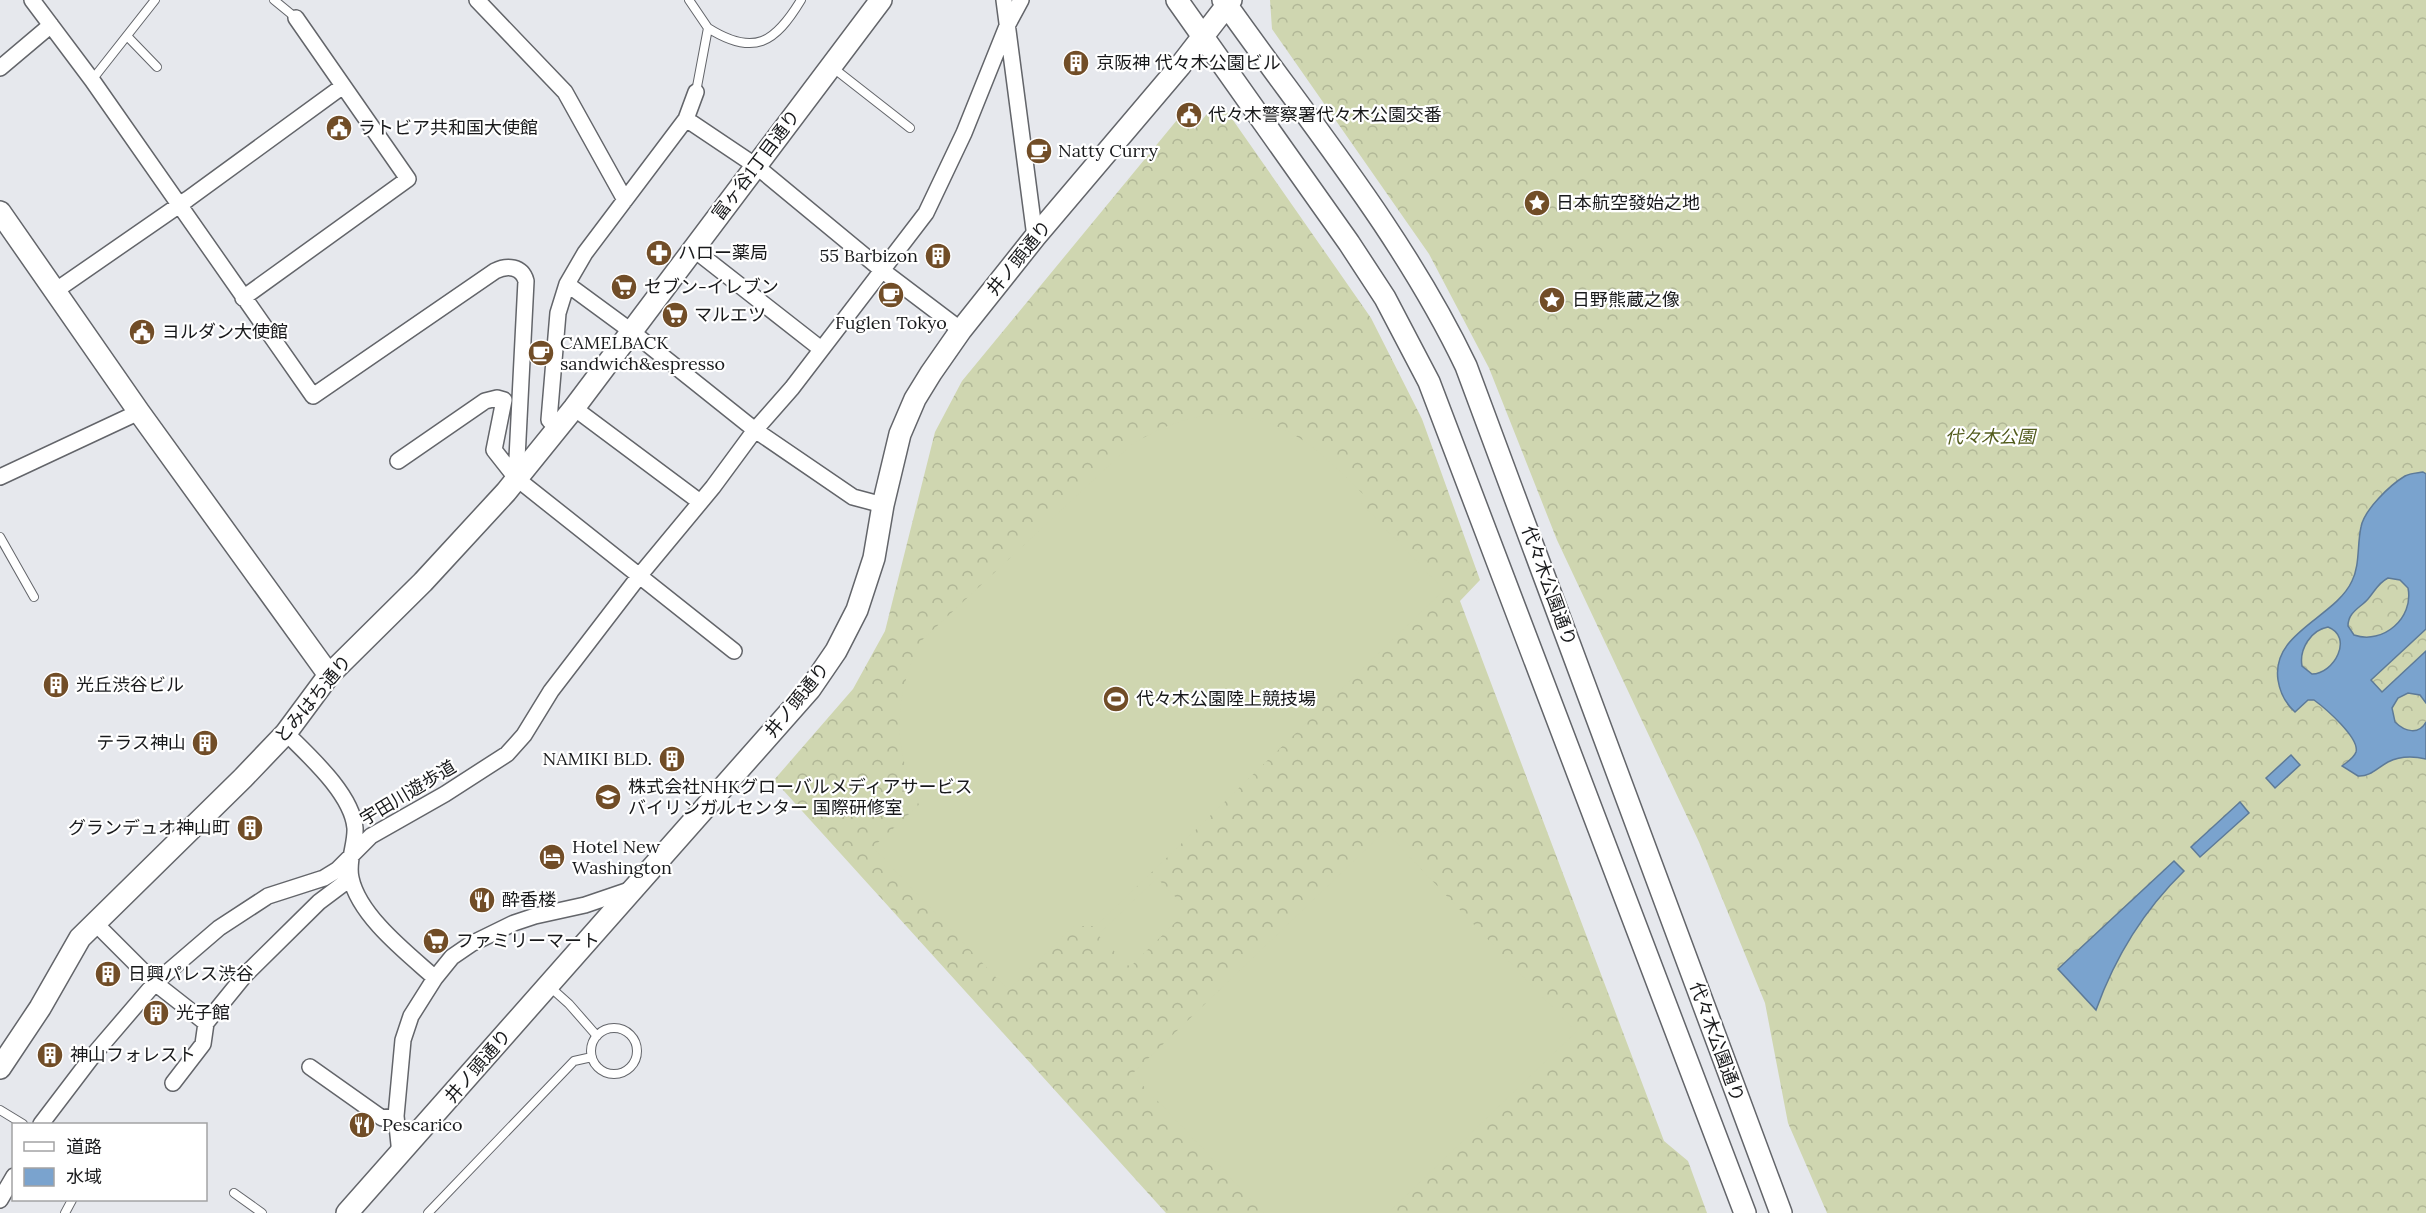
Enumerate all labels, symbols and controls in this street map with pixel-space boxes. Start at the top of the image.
building icon: 京阪神 代々木公園ビル [1061,48,1091,78]
place label: 京阪神 代々木公園ビル [1096,51,1281,74]
public building icon: 代々木警察署代々木公園交番 [1174,100,1204,130]
place label: 代々木警察署代々木公園交番 [1208,103,1442,126]
street label: 富ヶ谷1丁目通り [707,105,805,225]
public building icon: ラトビア共和国大使館 [324,113,354,143]
place label: ラトビア共和国大使館 [358,116,538,139]
cafe icon: Natty Curry [1024,136,1054,166]
place label: Natty Curry [1058,139,1158,162]
place icon: 日本航空發始之地 [1522,188,1552,218]
place label: 日本航空發始之地 [1556,191,1700,214]
street label: 井ノ頭通り [981,215,1056,300]
pharmacy icon: ハロー薬局 [644,238,674,268]
place label: ハロー薬局 [678,241,768,264]
building icon: 55 Barbizon [923,241,953,271]
place label: 55 Barbizon [819,244,918,267]
supermarket icon: セブン-イレブン [609,272,639,302]
place label: セブン-イレブン [644,275,779,298]
cafe icon: Fuglen Tokyo [876,280,906,310]
place icon: 日野熊蔵之像 [1537,285,1567,315]
place label: 日野熊蔵之像 [1572,288,1680,311]
supermarket icon: マルエツ [660,300,690,330]
place label: マルエツ [694,303,766,326]
place label: Fuglen Tokyo [835,311,947,334]
public building icon: ヨルダン大使館 [127,317,157,347]
place label: ヨルダン大使館 [162,320,288,343]
place label: CAMELBACK sandwich&espresso [560,331,725,375]
cafe icon: CAMELBACK sandwich&espresso [526,338,556,368]
park label: 代々木公園 [1945,425,2038,448]
street label: 代々木公園通り [1517,523,1582,649]
street label: とみはち通り [269,650,356,747]
street label: 井ノ頭通り [759,657,834,742]
building icon: 光丘渋谷ビル [41,670,71,700]
place label: 光丘渋谷ビル [76,673,184,696]
sports icon: 代々木公園陸上競技場 [1101,684,1131,714]
place label: 代々木公園陸上競技場 [1136,687,1316,710]
building icon: テラス神山 [190,728,220,758]
place label: テラス神山 [96,731,186,754]
building icon: NAMIKI BLD. [657,744,687,774]
place label: NAMIKI BLD. [543,747,652,770]
street label: 宇田川遊歩道 [356,755,460,830]
place label: 株式会社NHKグローバルメディアサービス バイリンガルセンター 国際研修室 [628,775,973,819]
school or university icon: 株式会社NHKグローバルメディアサービス バイリンガルセンター 国際研修室 [593,782,623,812]
building icon: グランデュオ神山町 [235,813,265,843]
place label: グランデュオ神山町 [68,816,230,839]
place label: Hotel New Washington [572,835,672,879]
hotel icon: Hotel New Washington [537,842,567,872]
restaurant icon: 酔香楼 [467,885,497,915]
place label: 酔香楼 [502,888,556,911]
supermarket icon: ファミリーマート [421,926,451,956]
place label: ファミリーマート [456,929,600,952]
building icon: 日興パレス渋谷 [93,959,123,989]
place label: 日興パレス渋谷 [128,962,254,985]
street label: 代々木公園通り [1685,979,1750,1105]
building icon: 光子館 [141,998,171,1028]
place label: 光子館 [176,1001,230,1024]
street label: 井ノ頭通り [439,1024,516,1107]
building icon: 神山フォレスト [35,1040,65,1070]
place label: 神山フォレスト [70,1043,196,1066]
restaurant icon: Pescarico [347,1110,377,1140]
place label: Pescarico [382,1113,463,1136]
legend [12,1123,207,1201]
text: 道路 [66,1135,102,1158]
text: 水域 [66,1165,102,1188]

